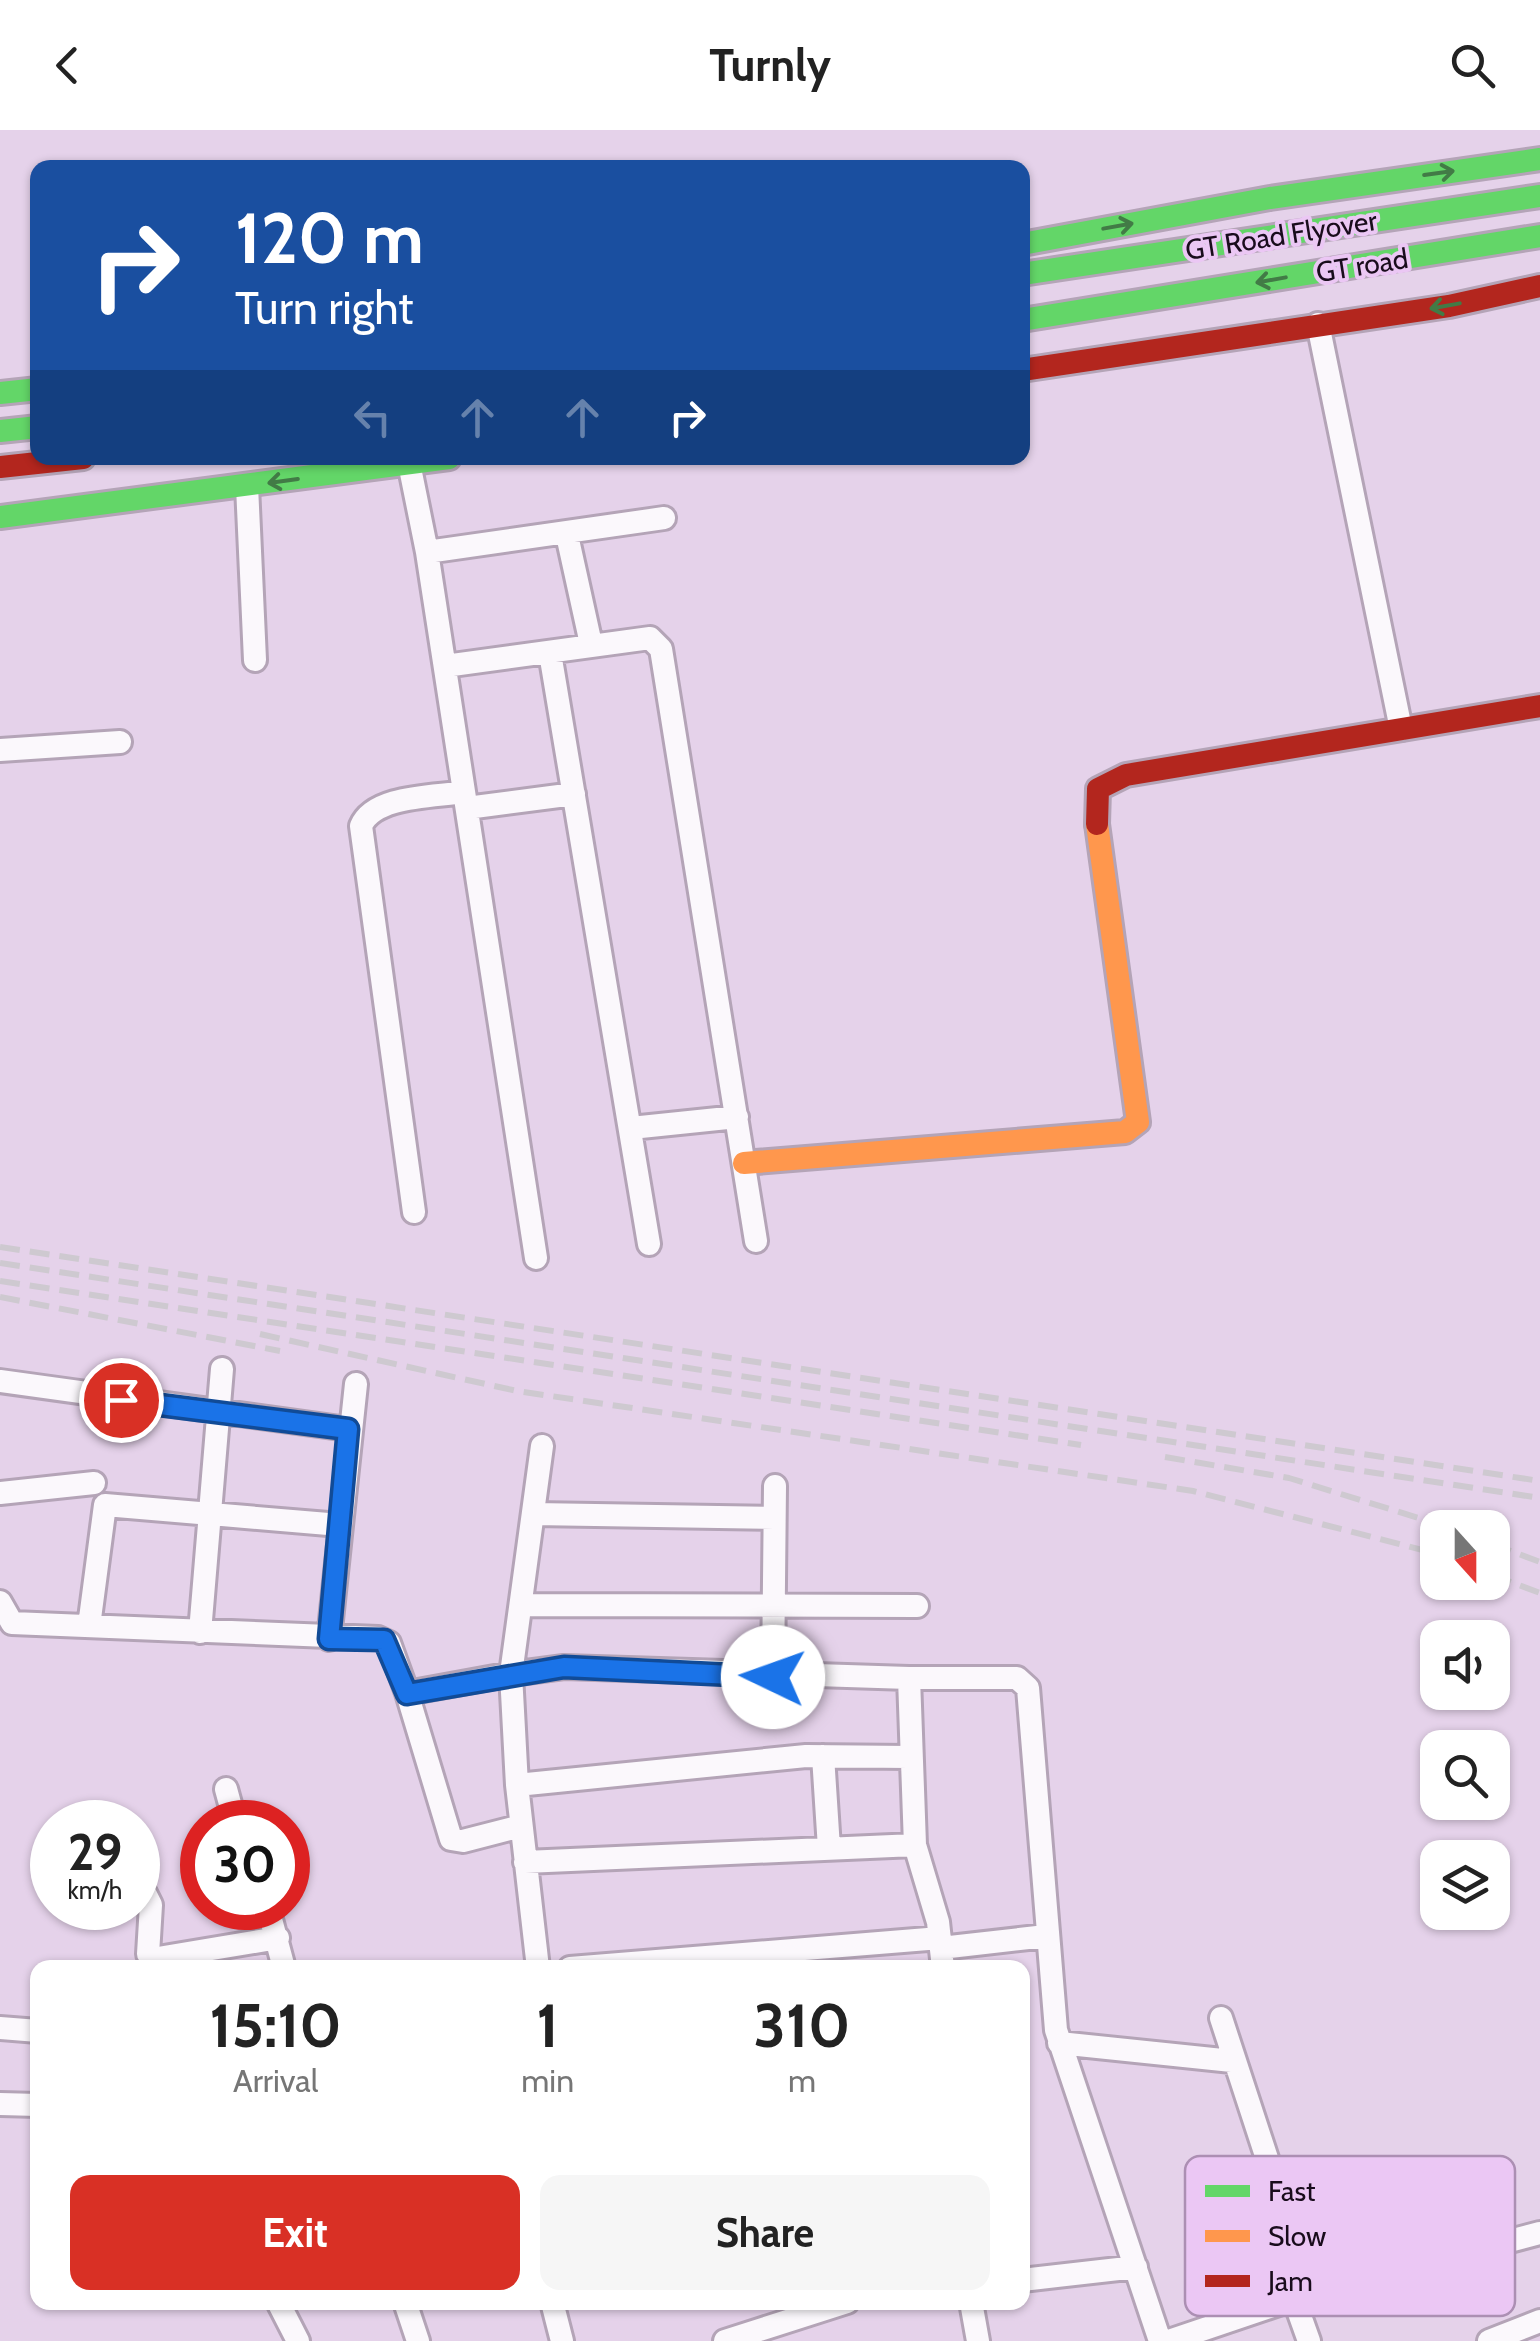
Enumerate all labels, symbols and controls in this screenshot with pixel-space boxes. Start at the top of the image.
icon: back [40,38,95,93]
text: Turnly [709,38,831,92]
icon: search [1445,38,1500,93]
one-way arrow [1422,164,1455,182]
text: 120 m [235,195,424,281]
icon: right [70,200,200,330]
street label: GT Road Flyover [1183,203,1379,267]
one-way arrow [1102,216,1134,235]
street label: GT road [1314,241,1410,289]
one-way arrow [1255,271,1288,290]
text: Turn right [235,281,414,335]
one-way arrow [1429,297,1461,316]
icon: left [345,390,400,445]
icon: ahead [450,390,505,445]
icon: ahead [555,390,610,445]
icon: right [660,390,715,445]
one-way arrow [268,473,300,491]
pin [79,1358,164,1443]
icon: arrive [94,1373,149,1428]
north arrow [1420,1510,1510,1600]
map controls [1420,1510,1510,1930]
button: sound [1420,1620,1510,1710]
position arrow [721,1625,825,1729]
button: search [1420,1730,1510,1820]
speed limit sign: 30 [180,1800,310,1930]
text: 29 [68,1822,122,1883]
button: layers [1420,1840,1510,1930]
text: km/h [68,1875,122,1905]
text: 15:10 [210,1989,342,2062]
text: 1 [537,1989,559,2062]
text: 310 [754,1989,850,2062]
text: Arrival [233,2061,318,2100]
text: min [521,2061,574,2100]
text: m [788,2061,816,2100]
legend [1185,2156,1515,2316]
text: Fast [1268,2174,1316,2208]
button: Exit [70,2175,520,2290]
button: Share [540,2175,990,2290]
text: Slow [1268,2219,1326,2253]
text: Jam [1267,2264,1313,2298]

